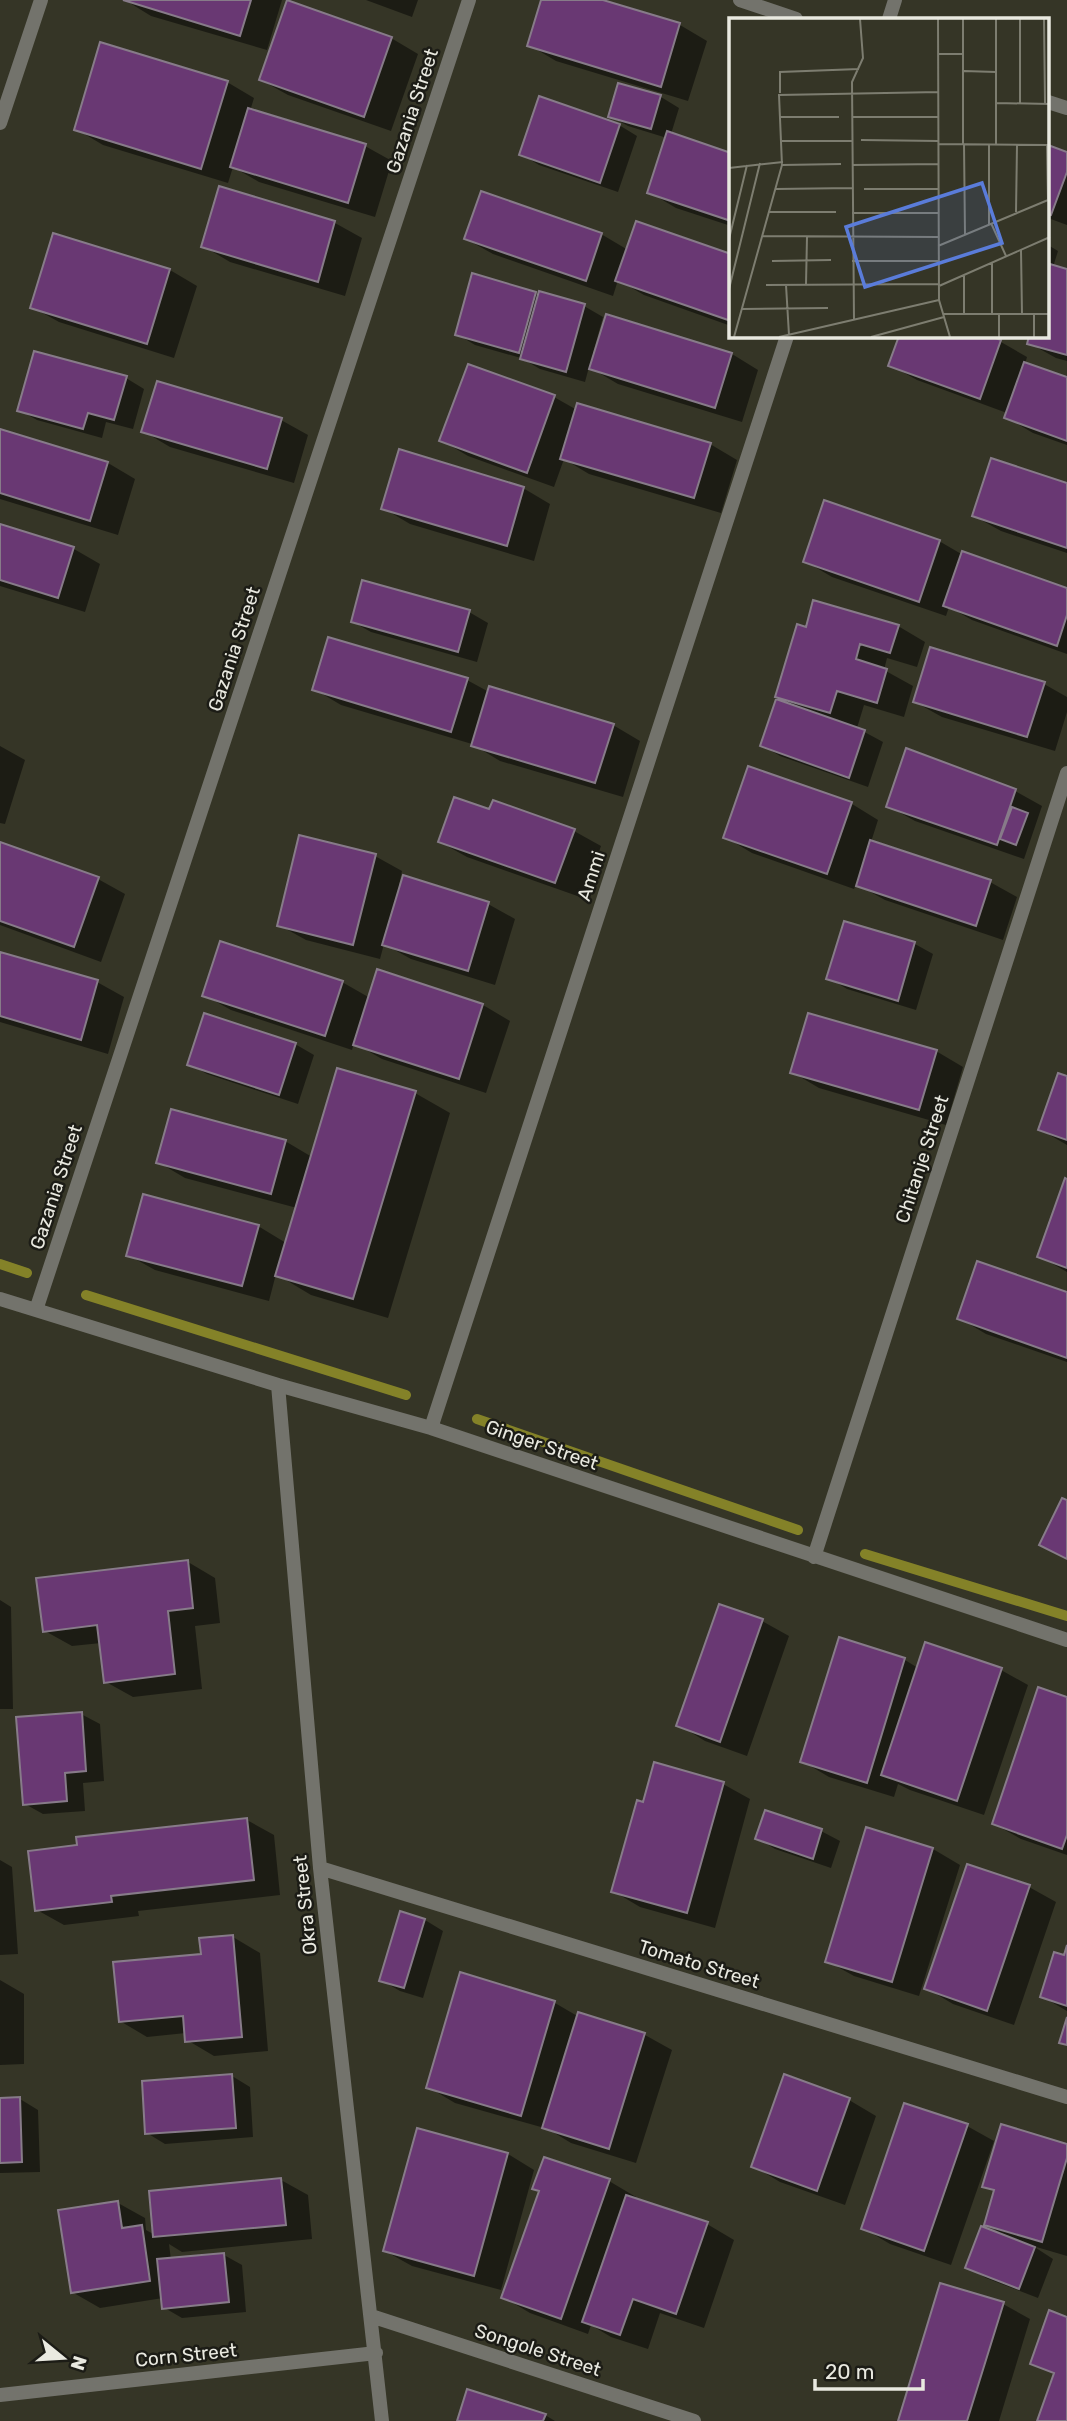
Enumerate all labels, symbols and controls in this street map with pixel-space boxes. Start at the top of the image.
inset map [729,18,1050,338]
street label: Gazania Street [381,45,443,176]
street label: Gazania Street [203,583,265,714]
street label: Ammi [572,848,610,904]
street label: Chitanje Street [890,1092,954,1226]
street label: Gazania Street [25,1121,87,1252]
street label: Ginger Street [483,1415,602,1475]
street label: Okra Street [288,1854,322,1956]
street label: Tomato Street [636,1935,763,1993]
street label: Songole Street [472,2319,605,2381]
north arrow [28,2323,98,2393]
street label: Corn Street [134,2338,238,2372]
scale bar [815,2348,923,2392]
text: N [66,2353,92,2373]
text: 20 m [825,2359,874,2384]

